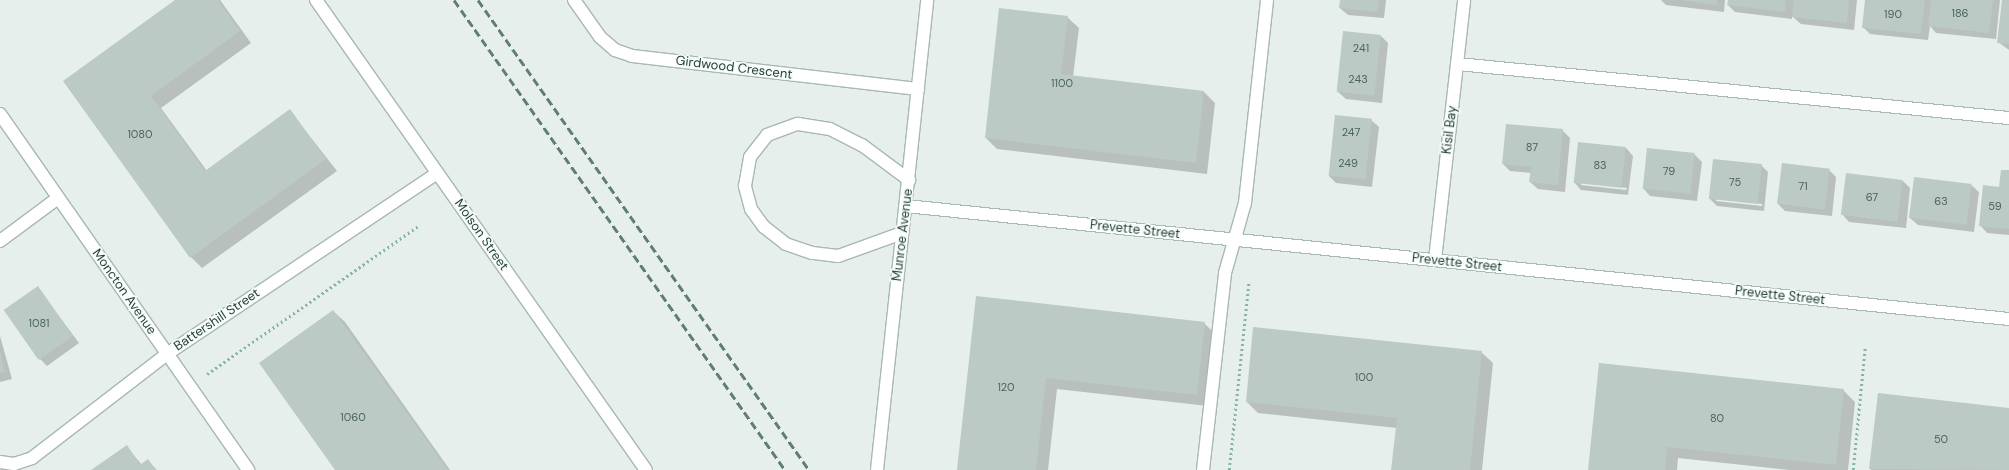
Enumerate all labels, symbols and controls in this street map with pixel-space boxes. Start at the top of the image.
house number: 186 [1951,6,1969,20]
house number: 190 [1884,7,1902,21]
house number: 241 [1353,41,1369,55]
street label: Girdwood Crescent [675,53,793,83]
house number: 243 [1348,72,1368,86]
house number: 1100 [1051,76,1073,90]
street label: Kisil Bay [1439,105,1461,155]
house number: 247 [1342,125,1360,139]
house number: 1080 [127,127,153,141]
house number: 87 [1526,140,1538,154]
house number: 249 [1338,156,1358,170]
house number: 83 [1593,158,1607,172]
house number: 79 [1663,164,1675,178]
house number: 75 [1729,175,1741,189]
house number: 71 [1798,179,1808,193]
street label: Munroe Avenue [890,188,916,282]
house number: 67 [1866,190,1878,204]
house number: 63 [1934,194,1948,208]
street label: Molson Street [451,196,511,274]
house number: 59 [1988,199,2002,213]
street label: Prevette Street [1089,218,1181,242]
street label: Moncton Avenue [89,246,159,338]
street label: Prevette Street [1411,251,1503,275]
street label: Prevette Street [1734,284,1826,308]
street label: Battershill Street [171,286,263,354]
house number: 1081 [29,316,49,330]
house number: 100 [1355,370,1373,384]
house number: 120 [997,380,1015,394]
house number: 1060 [340,410,366,424]
house number: 80 [1710,411,1724,425]
house number: 50 [1934,432,1948,446]

